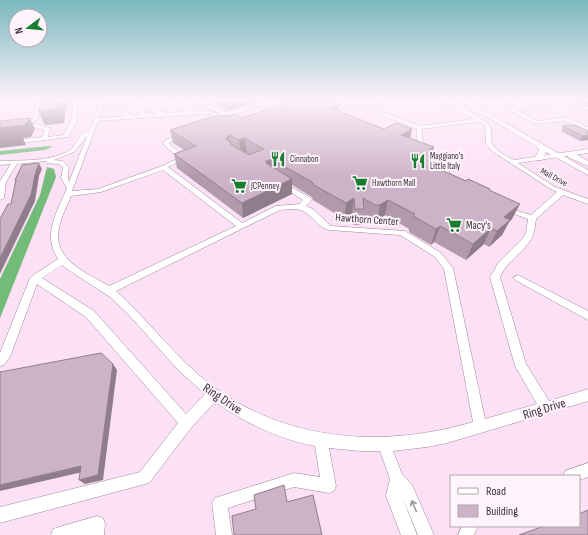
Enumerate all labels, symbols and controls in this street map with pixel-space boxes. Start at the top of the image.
north arrow [8,8,48,48]
text: N [12,26,26,35]
restaurant icon: Cinnabon [269,150,287,168]
place label: Maggiano's Little Italy [430,151,463,172]
restaurant icon: Maggiano's Little Italy [409,152,427,170]
place label: Cinnabon [290,154,319,165]
street label: Mall Drive [538,166,570,189]
supermarket icon: Hawthorn Mall [351,174,369,192]
supermarket icon: JCPenney [230,177,248,195]
place label: Hawthorn Mall [372,178,416,189]
place label: JCPenney [250,181,280,192]
street label: Hawthorn Center [335,211,399,228]
supermarket icon: Macy's [445,216,463,234]
place label: Macy's [466,219,491,232]
street label: Ring Drive [200,380,245,418]
street label: Ring Drive [521,395,568,423]
legend [450,475,580,527]
text: Road [486,484,506,499]
one-way arrow [410,500,417,512]
text: Building [486,504,518,519]

